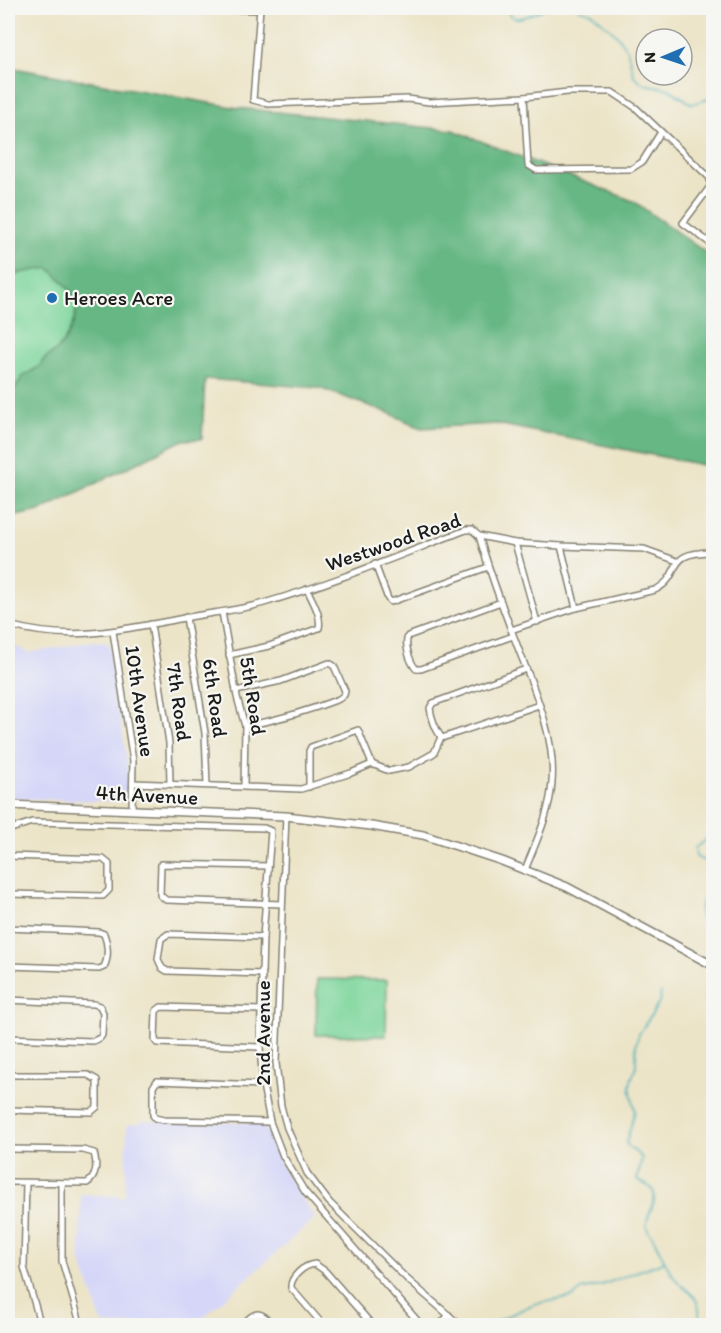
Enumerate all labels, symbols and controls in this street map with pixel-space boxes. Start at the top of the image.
north arrow [634,27,694,87]
text: N [640,52,659,63]
place label: Heroes Acre [64,285,173,310]
marker: Heroes Acre [45,291,59,305]
street label: Westwood Road [322,507,464,576]
street label: 10th Avenue [120,643,161,758]
street label: 5th Road [235,655,272,738]
street label: 6th Road [198,657,233,740]
street label: 7th Road [162,661,197,743]
street label: 4th Avenue [95,779,199,810]
street label: 2nd Avenue [250,980,275,1086]

